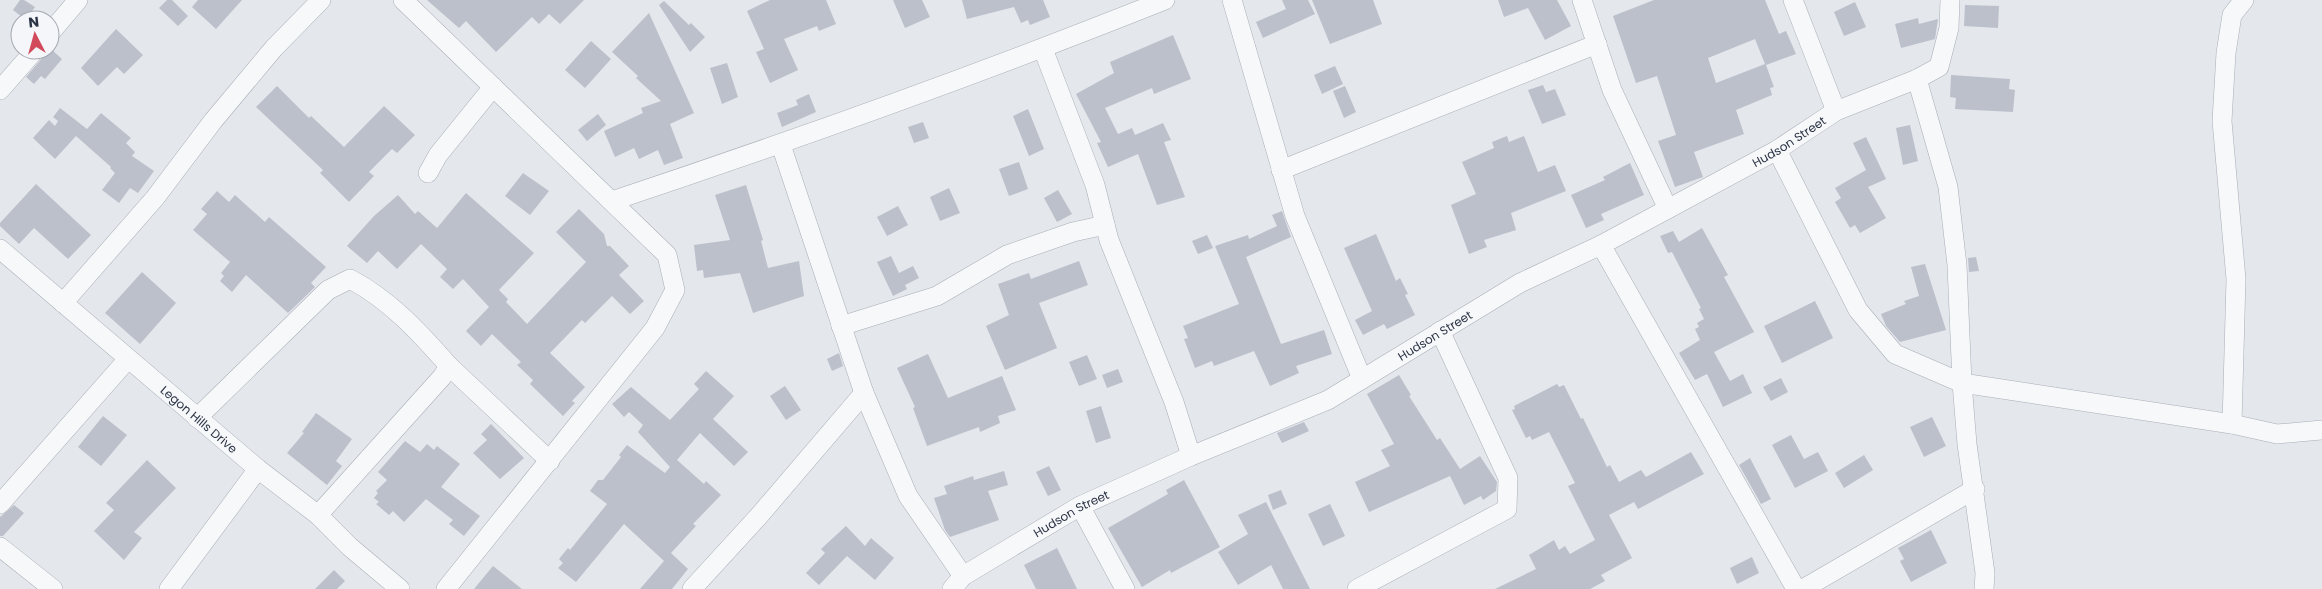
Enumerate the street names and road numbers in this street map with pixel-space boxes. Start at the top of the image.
street label: Hudson Street [1749,112,1829,171]
street label: Hudson Street [1394,306,1475,364]
street label: Legon Hills Drive [157,381,241,457]
street label: Hudson Street [1030,486,1111,541]

